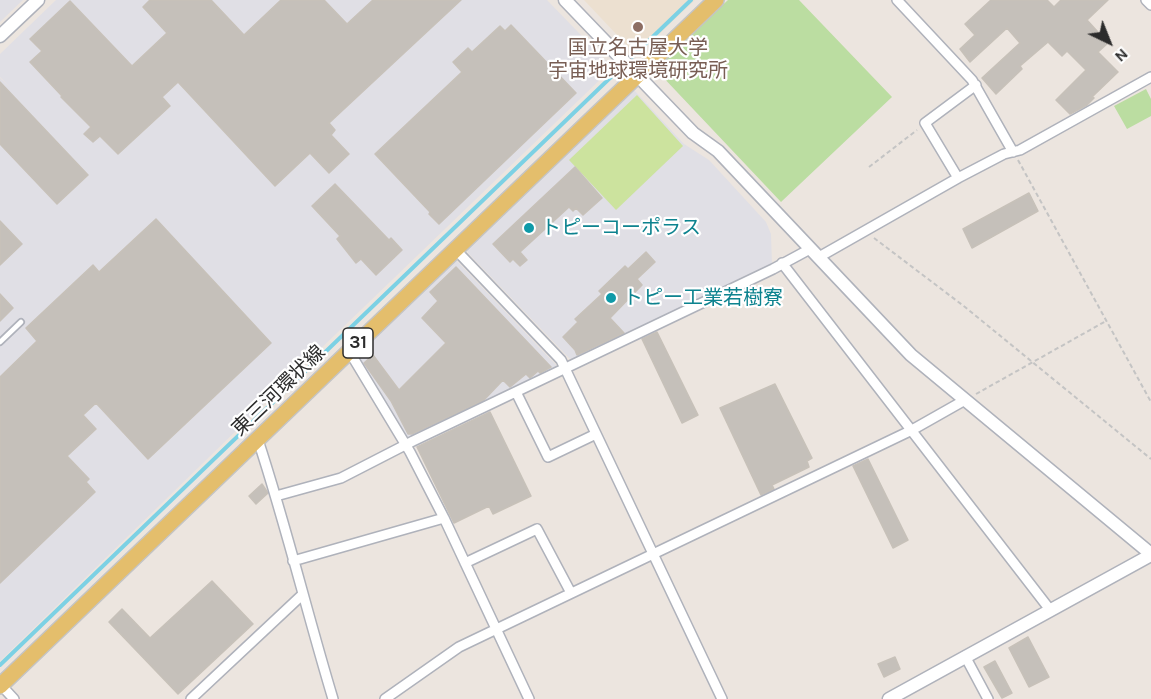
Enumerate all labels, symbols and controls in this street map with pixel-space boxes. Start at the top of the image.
north arrow [1079,12,1139,72]
marker: 国立名古屋大学 宇宙地球環境研究所 [631,20,645,34]
place label: 国立名古屋大学 宇宙地球環境研究所 [548,36,728,83]
text: N [1111,45,1132,66]
place label: トピーコーポラス [541,216,701,240]
marker: トピーコーポラス [522,221,536,235]
place label: トピー工業若樹寮 [623,286,783,310]
marker: トピー工業若樹寮 [604,291,618,305]
road number: 31 [343,328,373,358]
street label: 東三河環状線 [228,341,330,441]

